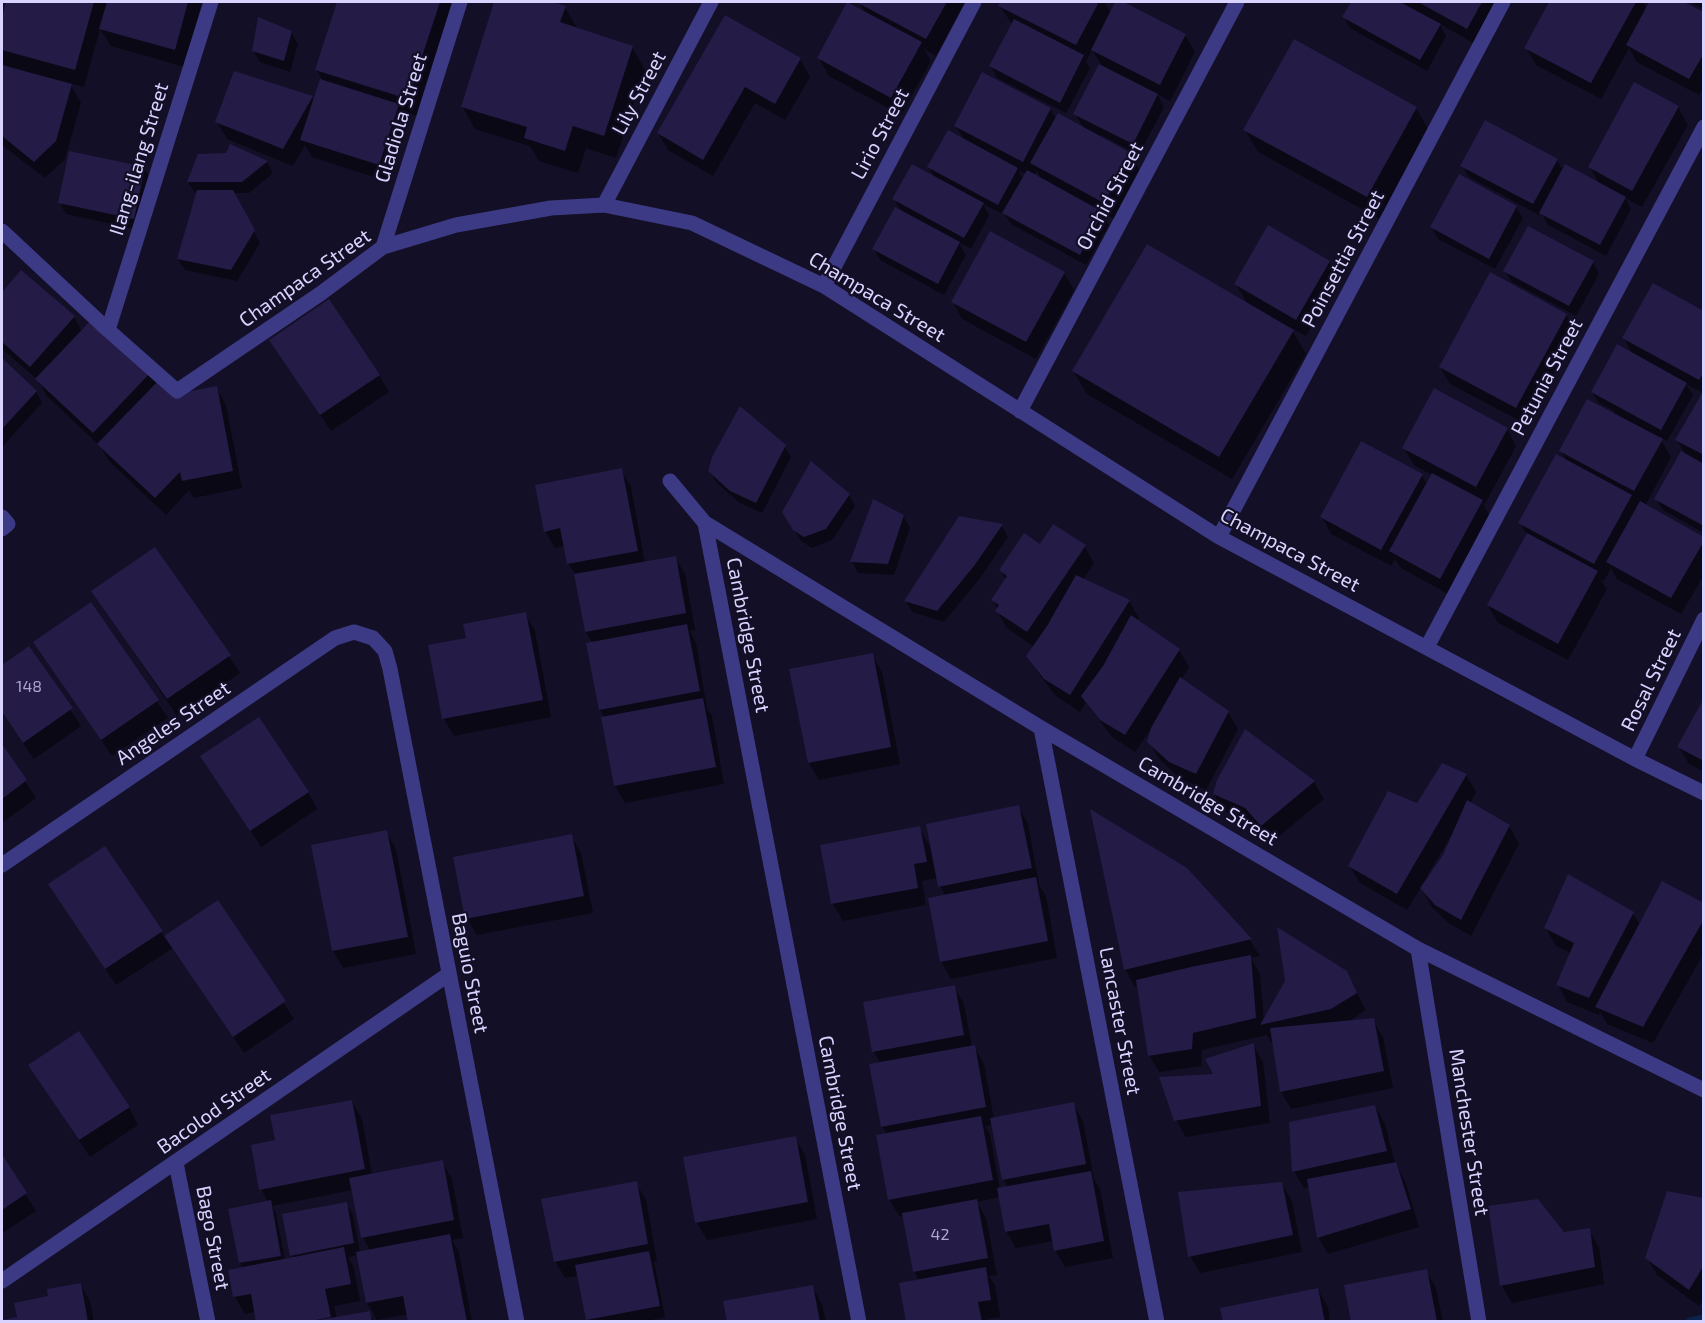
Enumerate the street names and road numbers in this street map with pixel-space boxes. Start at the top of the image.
street label: Lily Street [607,47,671,139]
street label: Gladiola Street [370,50,432,186]
street label: Ilang-ilang Street [104,80,174,238]
street label: Lirio Street [846,84,914,184]
street label: Orchid Street [1071,138,1149,254]
street label: Poinsettia Street [1297,186,1389,332]
street label: Champaca Street [235,224,375,332]
street label: Champaca Street [804,247,950,347]
street label: Petunia Street [1506,314,1588,440]
street label: Champaca Street [1216,503,1364,597]
street label: Cambridge Street [721,555,775,715]
street label: Rosal Street [1616,625,1686,735]
street label: Angeles Street [111,676,235,770]
street label: Cambridge Street [1134,751,1282,851]
street label: Baguio Street [447,911,493,1035]
street label: Lancaster Street [1094,945,1146,1097]
street label: Cambridge Street [813,1033,867,1193]
street label: Manchester Street [1444,1047,1494,1217]
street label: Bacolod Street [153,1063,275,1159]
street label: Bago Street [191,1184,235,1292]

